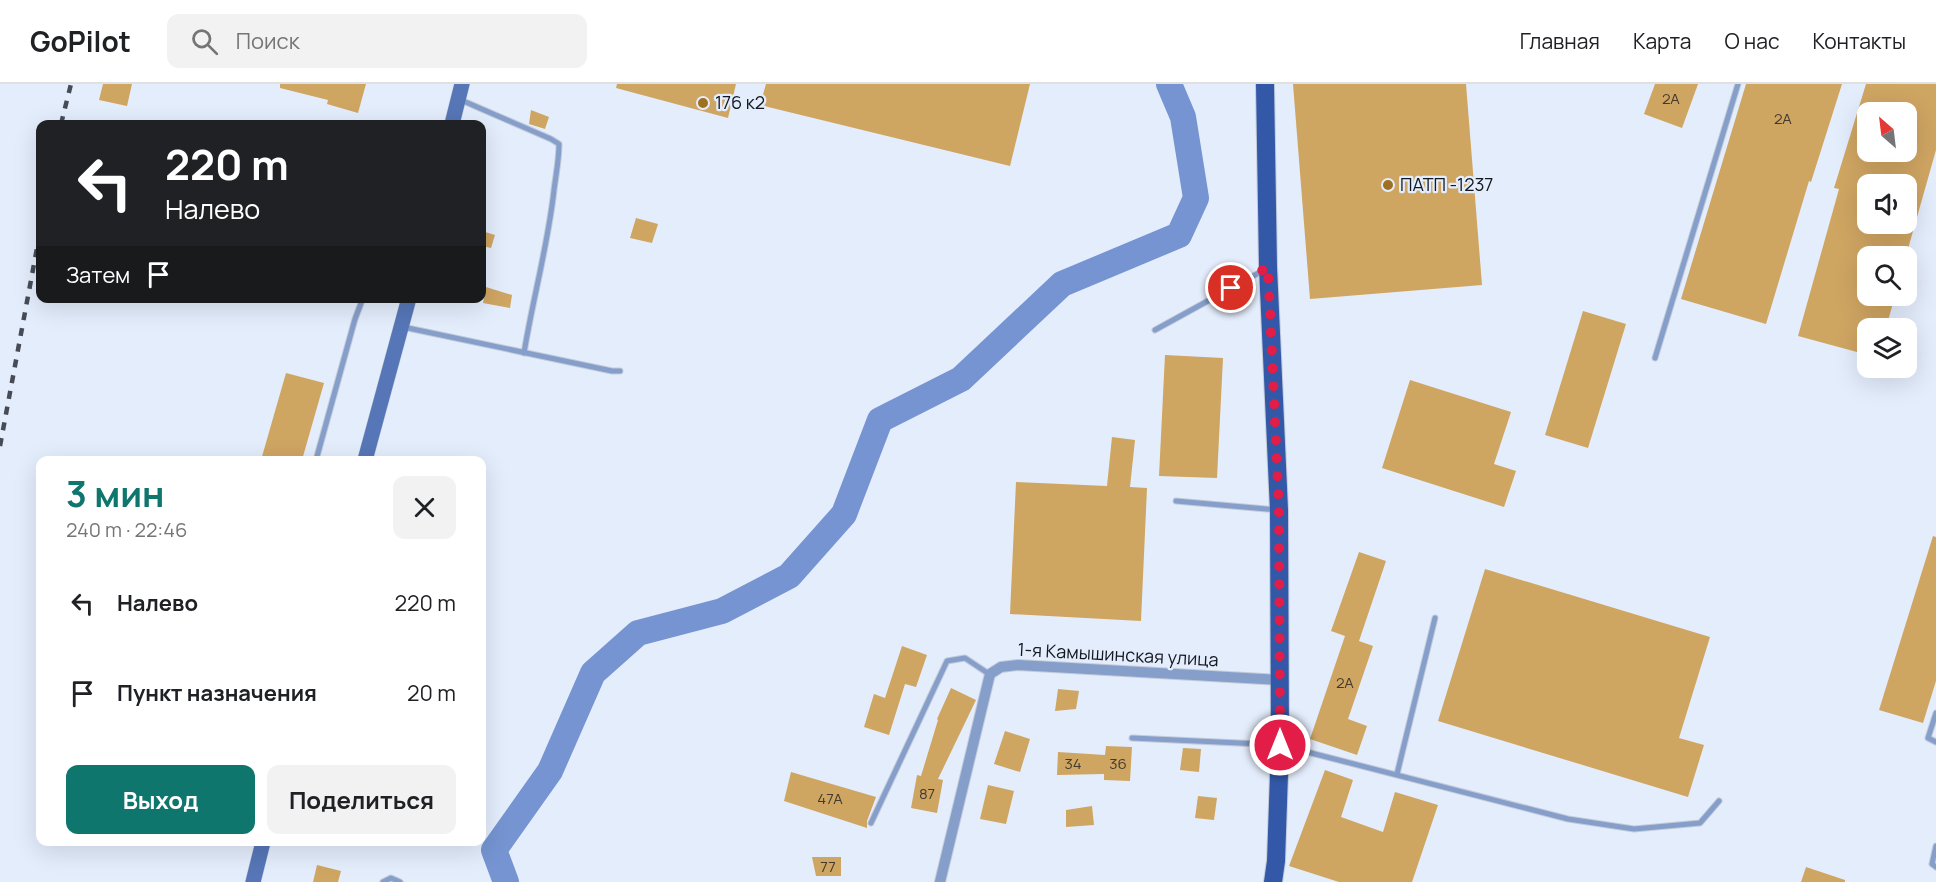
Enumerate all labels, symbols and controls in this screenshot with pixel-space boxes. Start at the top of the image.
search box [167,14,587,68]
text: GoPilot [30,22,131,60]
icon: search [188,25,221,58]
text: Поиск [236,26,300,56]
text: Главная [1520,27,1600,55]
text: Карта [1633,27,1691,55]
text: О нас [1724,27,1780,55]
text: Контакты [1813,27,1906,55]
house number: 2А [1662,88,1680,109]
place label: 176 к2 [715,90,765,114]
marker: 176 к2 [696,96,710,110]
north arrow [1857,102,1917,162]
map controls [1857,102,1917,378]
house number: 2А [1774,108,1792,129]
text: 220 m [165,135,289,193]
icon: left [66,144,144,222]
place label: ПАТП -1237 [1400,172,1493,196]
button: sound [1857,174,1917,234]
marker: ПАТП -1237 [1381,178,1395,192]
text: Налево [165,190,260,227]
button: search [1857,246,1917,306]
icon: arrive [142,258,175,291]
text: Затем [66,260,130,290]
pin [1205,262,1256,313]
icon: arrive [1214,271,1247,304]
button: layers [1857,318,1917,378]
text: 3 мин [66,469,165,518]
button: close [393,476,456,539]
text: 240 m · 22:46 [66,516,187,543]
icon: left [66,587,99,620]
text: Налево [117,588,198,618]
text: 220 m [394,588,456,618]
street label: 1-я Камышинская улица [1017,637,1219,671]
house number: 2А [1336,672,1354,693]
icon: arrive [66,677,99,710]
text: Пункт назначения [117,678,317,708]
text: 20 m [407,678,456,708]
position arrow [1248,713,1312,777]
house number: 34 [1064,753,1082,774]
house number: 36 [1109,753,1127,774]
button: Выход [66,765,255,834]
button: Поделиться [267,765,456,834]
house number: 87 [919,783,935,804]
house number: 47А [817,788,843,809]
house number: 77 [820,856,836,877]

